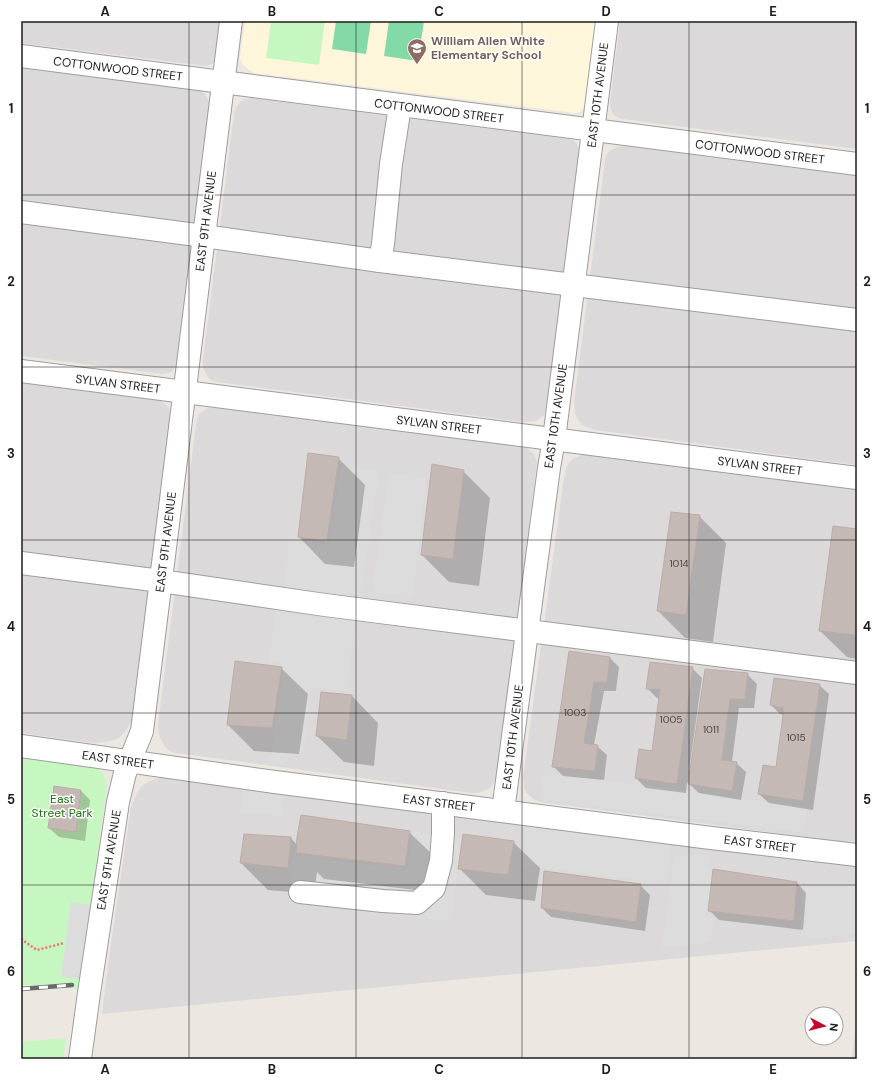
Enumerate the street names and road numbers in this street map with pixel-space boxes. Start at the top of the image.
street label: EAST 10TH AVENUE [584,41,612,148]
street label: COTTONWOOD STREET [52,53,184,85]
street label: COTTONWOOD STREET [373,95,505,127]
street label: COTTONWOOD STREET [694,136,826,168]
street label: EAST 9TH AVENUE [192,170,220,272]
street label: EAST 10TH AVENUE [541,362,571,469]
street label: SYLVAN STREET [75,371,162,397]
street label: SYLVAN STREET [396,412,483,438]
street label: SYLVAN STREET [717,453,804,479]
street label: EAST 9TH AVENUE [152,491,180,593]
street label: EAST 10TH AVENUE [499,683,527,790]
street label: EAST STREET [81,747,155,773]
street label: EAST STREET [402,791,476,815]
street label: EAST 9TH AVENUE [93,809,125,911]
street label: EAST STREET [723,832,797,856]

